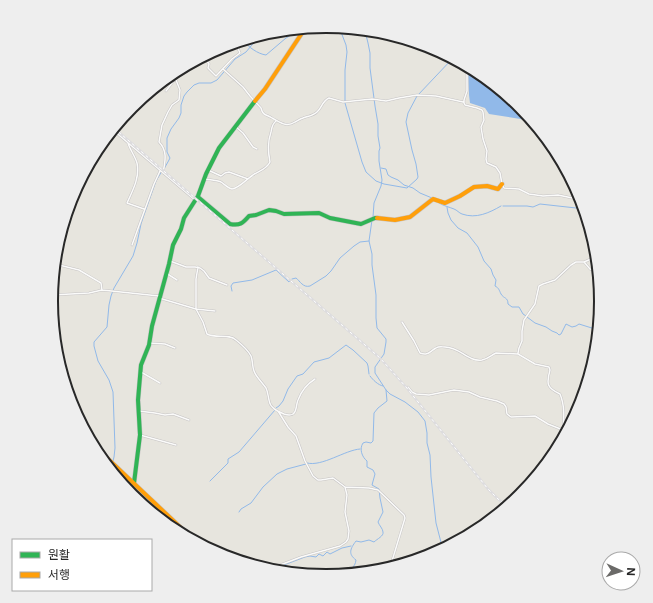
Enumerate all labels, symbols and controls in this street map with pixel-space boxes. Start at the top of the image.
legend [12,539,152,591]
text: 원활 [48,547,70,562]
north arrow [601,551,641,591]
text: 서행 [48,567,70,582]
text: N [624,567,638,576]

